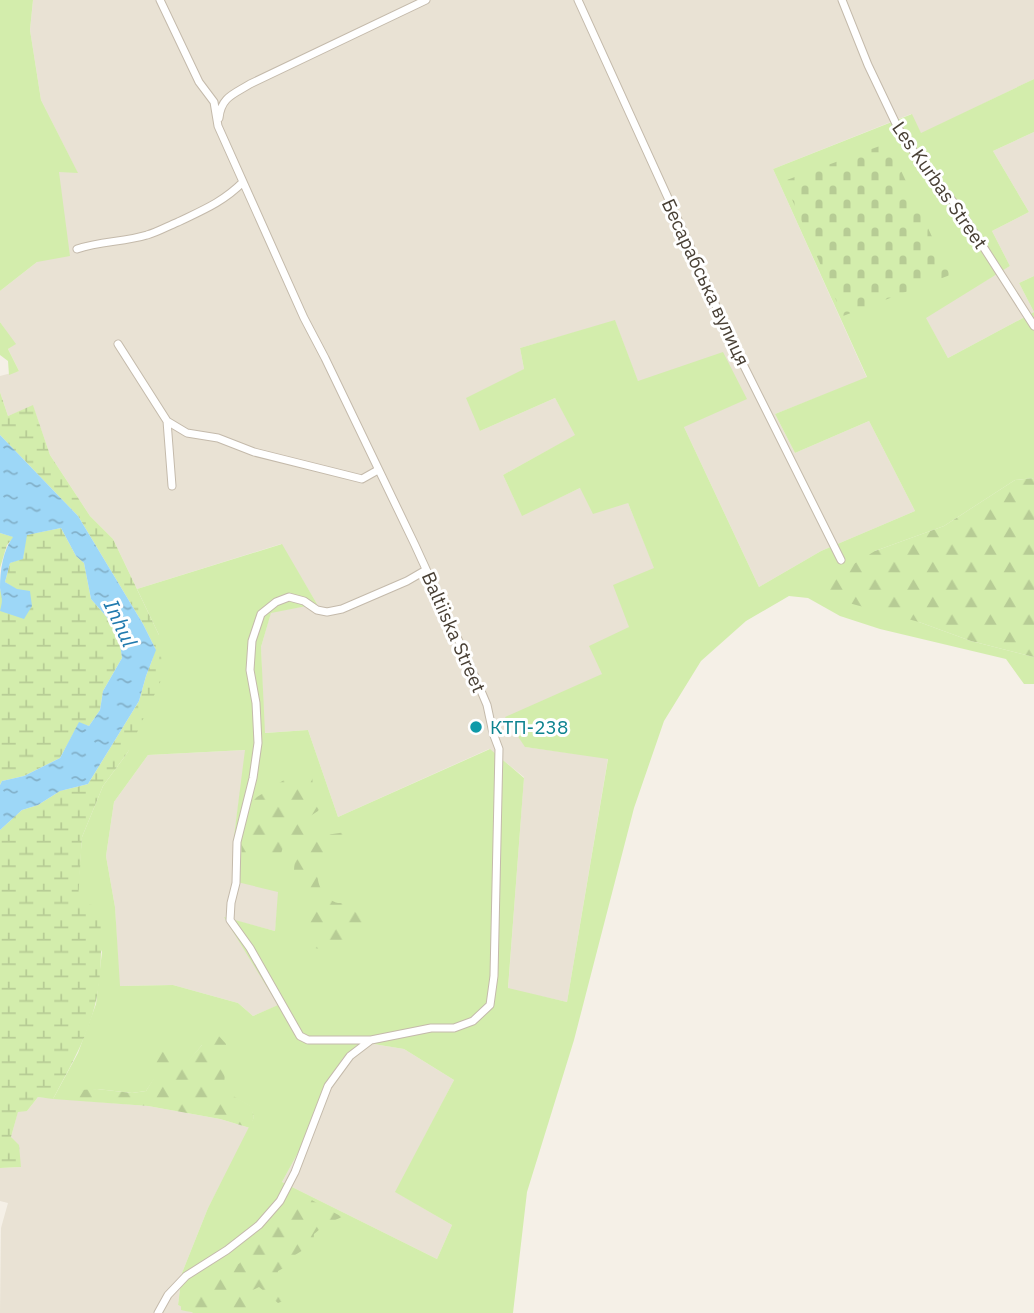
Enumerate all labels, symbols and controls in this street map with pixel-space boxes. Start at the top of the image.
street label: Les Kurbas Street [887,117,993,253]
street label: Бесарабська вулиця [657,195,755,369]
street label: Baltiiska Street [417,568,491,696]
water label: Inhul [98,595,144,652]
place label: КТП-238 [490,715,568,739]
marker: КТП-238 [468,719,484,735]

